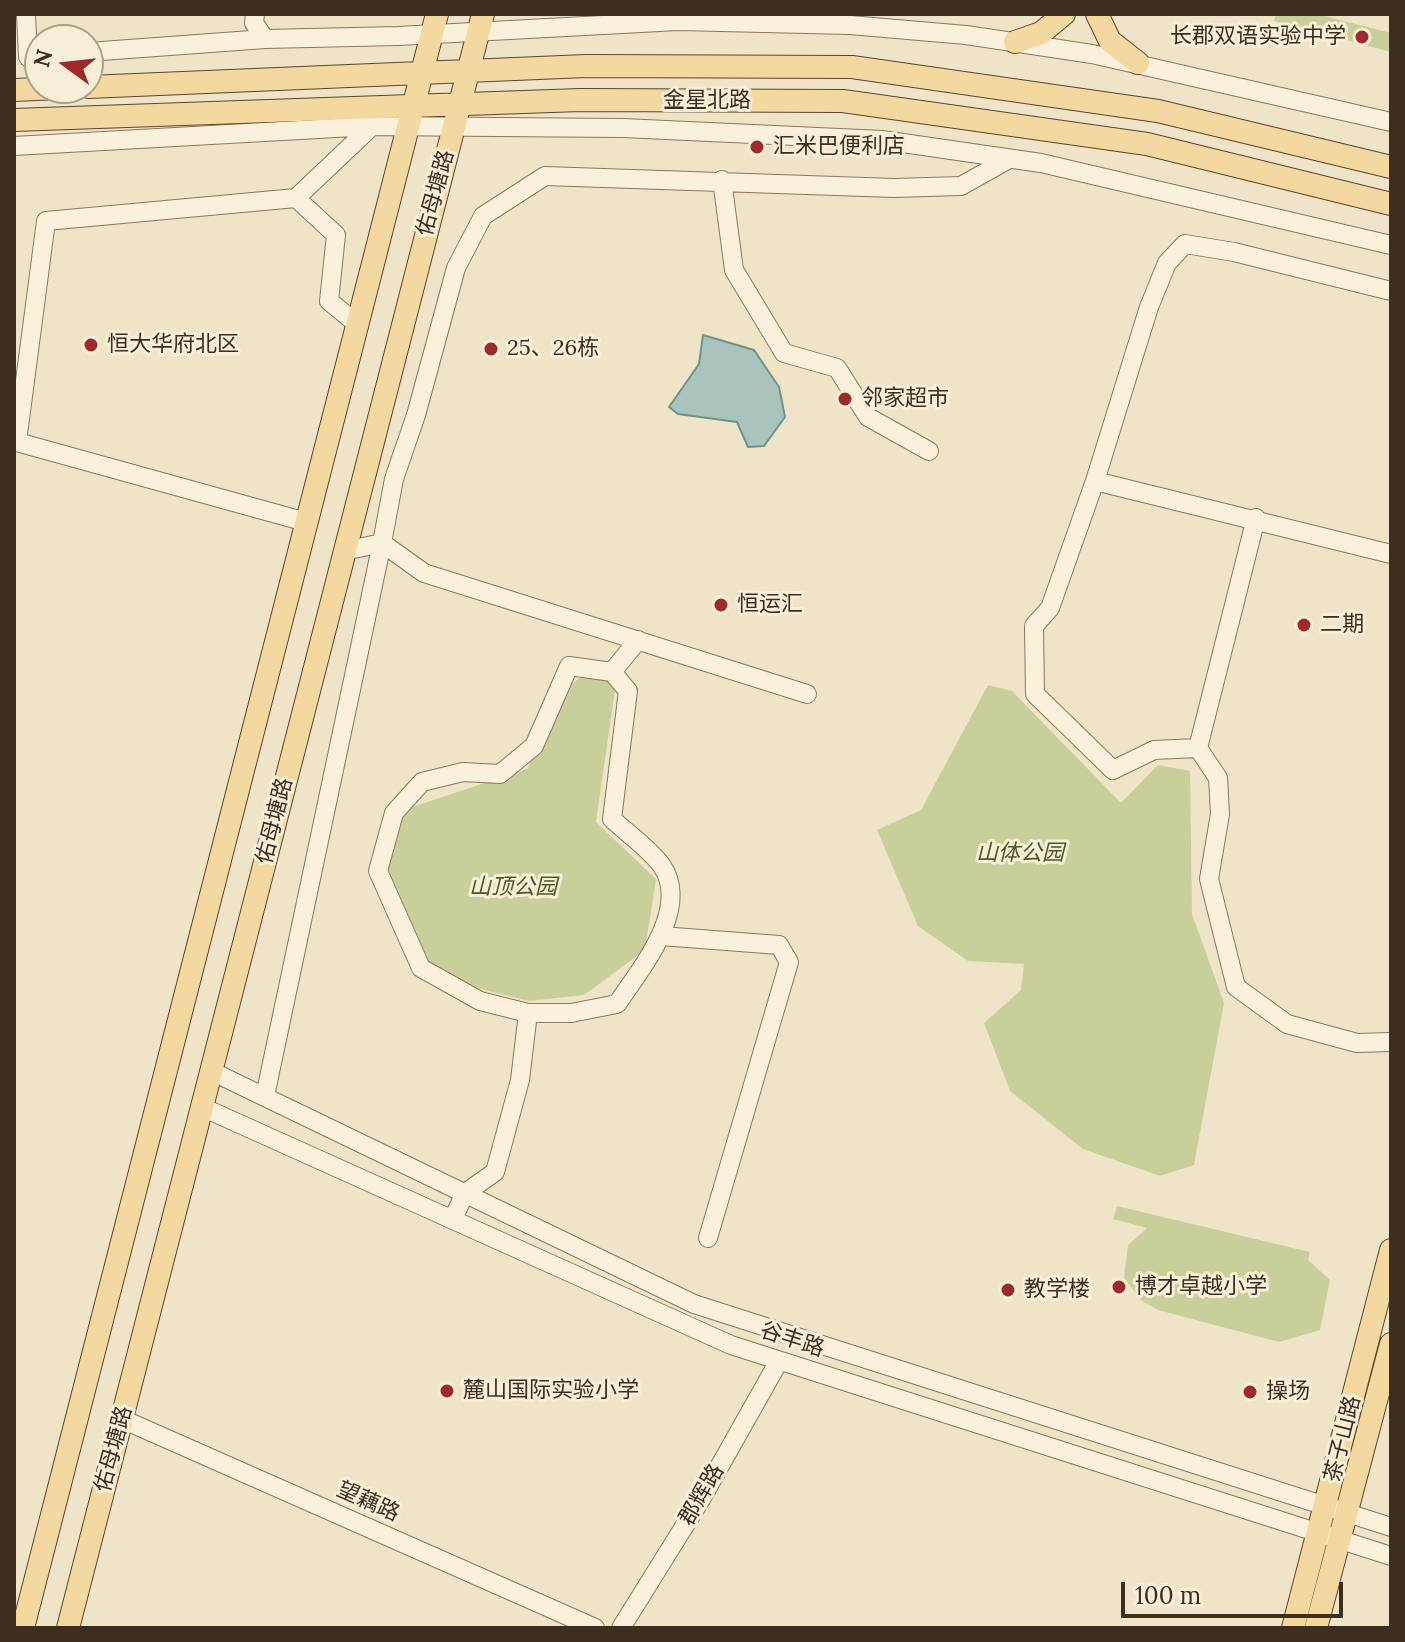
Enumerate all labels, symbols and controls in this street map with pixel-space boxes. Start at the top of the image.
north arrow [24,24,104,104]
place label: 长郡双语实验中学 [1170,24,1346,50]
marker: 长郡双语实验中学 [1353,28,1371,46]
text: N [27,46,58,70]
street label: 金星北路 [663,88,751,114]
place label: 汇米巴便利店 [773,134,905,160]
marker: 汇米巴便利店 [748,138,766,156]
street label: 佑母塘路 [412,147,460,239]
place label: 恒大华府北区 [107,332,239,358]
marker: 恒大华府北区 [82,336,100,354]
place label: 25、26栋 [507,336,599,362]
marker: 25、26栋 [482,340,500,358]
place label: 邻家超市 [861,386,949,412]
marker: 邻家超市 [836,390,854,408]
place label: 恒运汇 [737,592,803,618]
marker: 恒运汇 [712,596,730,614]
place label: 二期 [1320,612,1364,638]
marker: 二期 [1295,616,1313,634]
street label: 佑母塘路 [252,775,298,867]
park label: 山体公园 [976,841,1064,867]
park label: 山顶公园 [469,875,557,901]
place label: 博才卓越小学 [1135,1274,1267,1300]
place label: 教学楼 [1024,1277,1090,1303]
marker: 博才卓越小学 [1110,1278,1128,1296]
marker: 教学楼 [999,1281,1017,1299]
street label: 谷丰路 [757,1317,827,1363]
place label: 麓山国际实验小学 [463,1378,639,1404]
place label: 操场 [1266,1379,1310,1405]
marker: 麓山国际实验小学 [438,1382,456,1400]
marker: 操场 [1241,1383,1259,1401]
street label: 茶子山路 [1320,1393,1366,1485]
street label: 佑母塘路 [90,1403,138,1495]
street label: 郡辉路 [674,1460,730,1530]
street label: 望藕路 [332,1477,404,1527]
scale bar [1125,1566,1347,1616]
text: 100 m [1135,1580,1201,1611]

